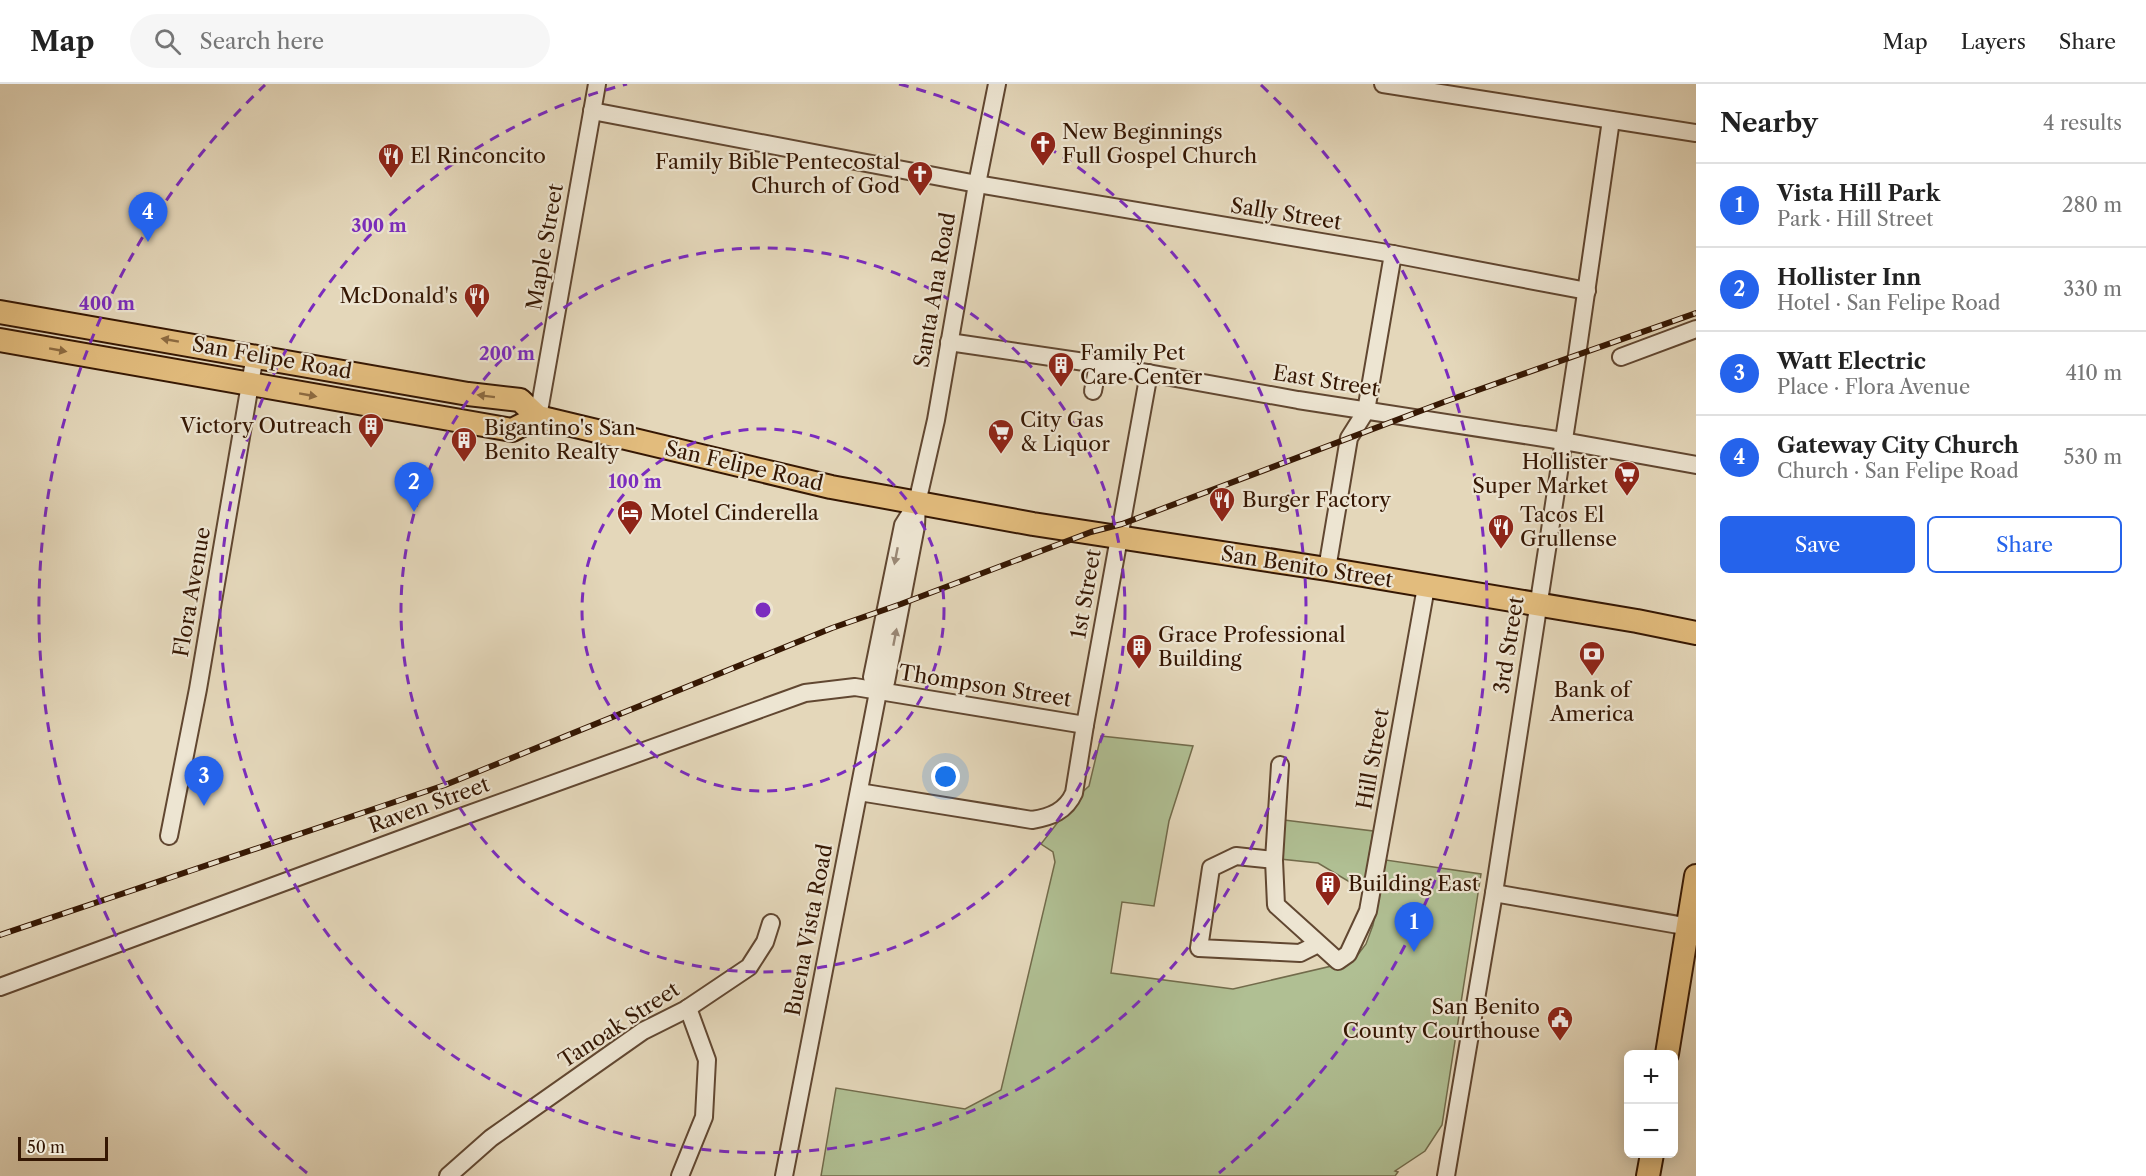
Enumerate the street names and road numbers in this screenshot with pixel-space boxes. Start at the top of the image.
street label: Maple Street [521,181,568,312]
street label: Sally Street [1229,192,1344,235]
street label: Santa Ana Road [909,210,960,369]
street label: San Felipe Road [190,331,354,384]
street label: East Street [1271,360,1381,401]
street label: San Felipe Road [663,435,826,496]
street label: Flora Avenue [168,525,215,659]
street label: San Benito Street [1219,541,1395,593]
street label: 1st Street [1065,547,1106,641]
street label: 3rd Street [1488,594,1529,695]
street label: Thompson Street [897,660,1074,712]
street label: Hill Street [1351,706,1394,811]
street label: Raven Street [365,771,493,838]
street label: Buena Vista Road [780,842,837,1018]
street label: Tanoak Street [554,976,684,1073]

